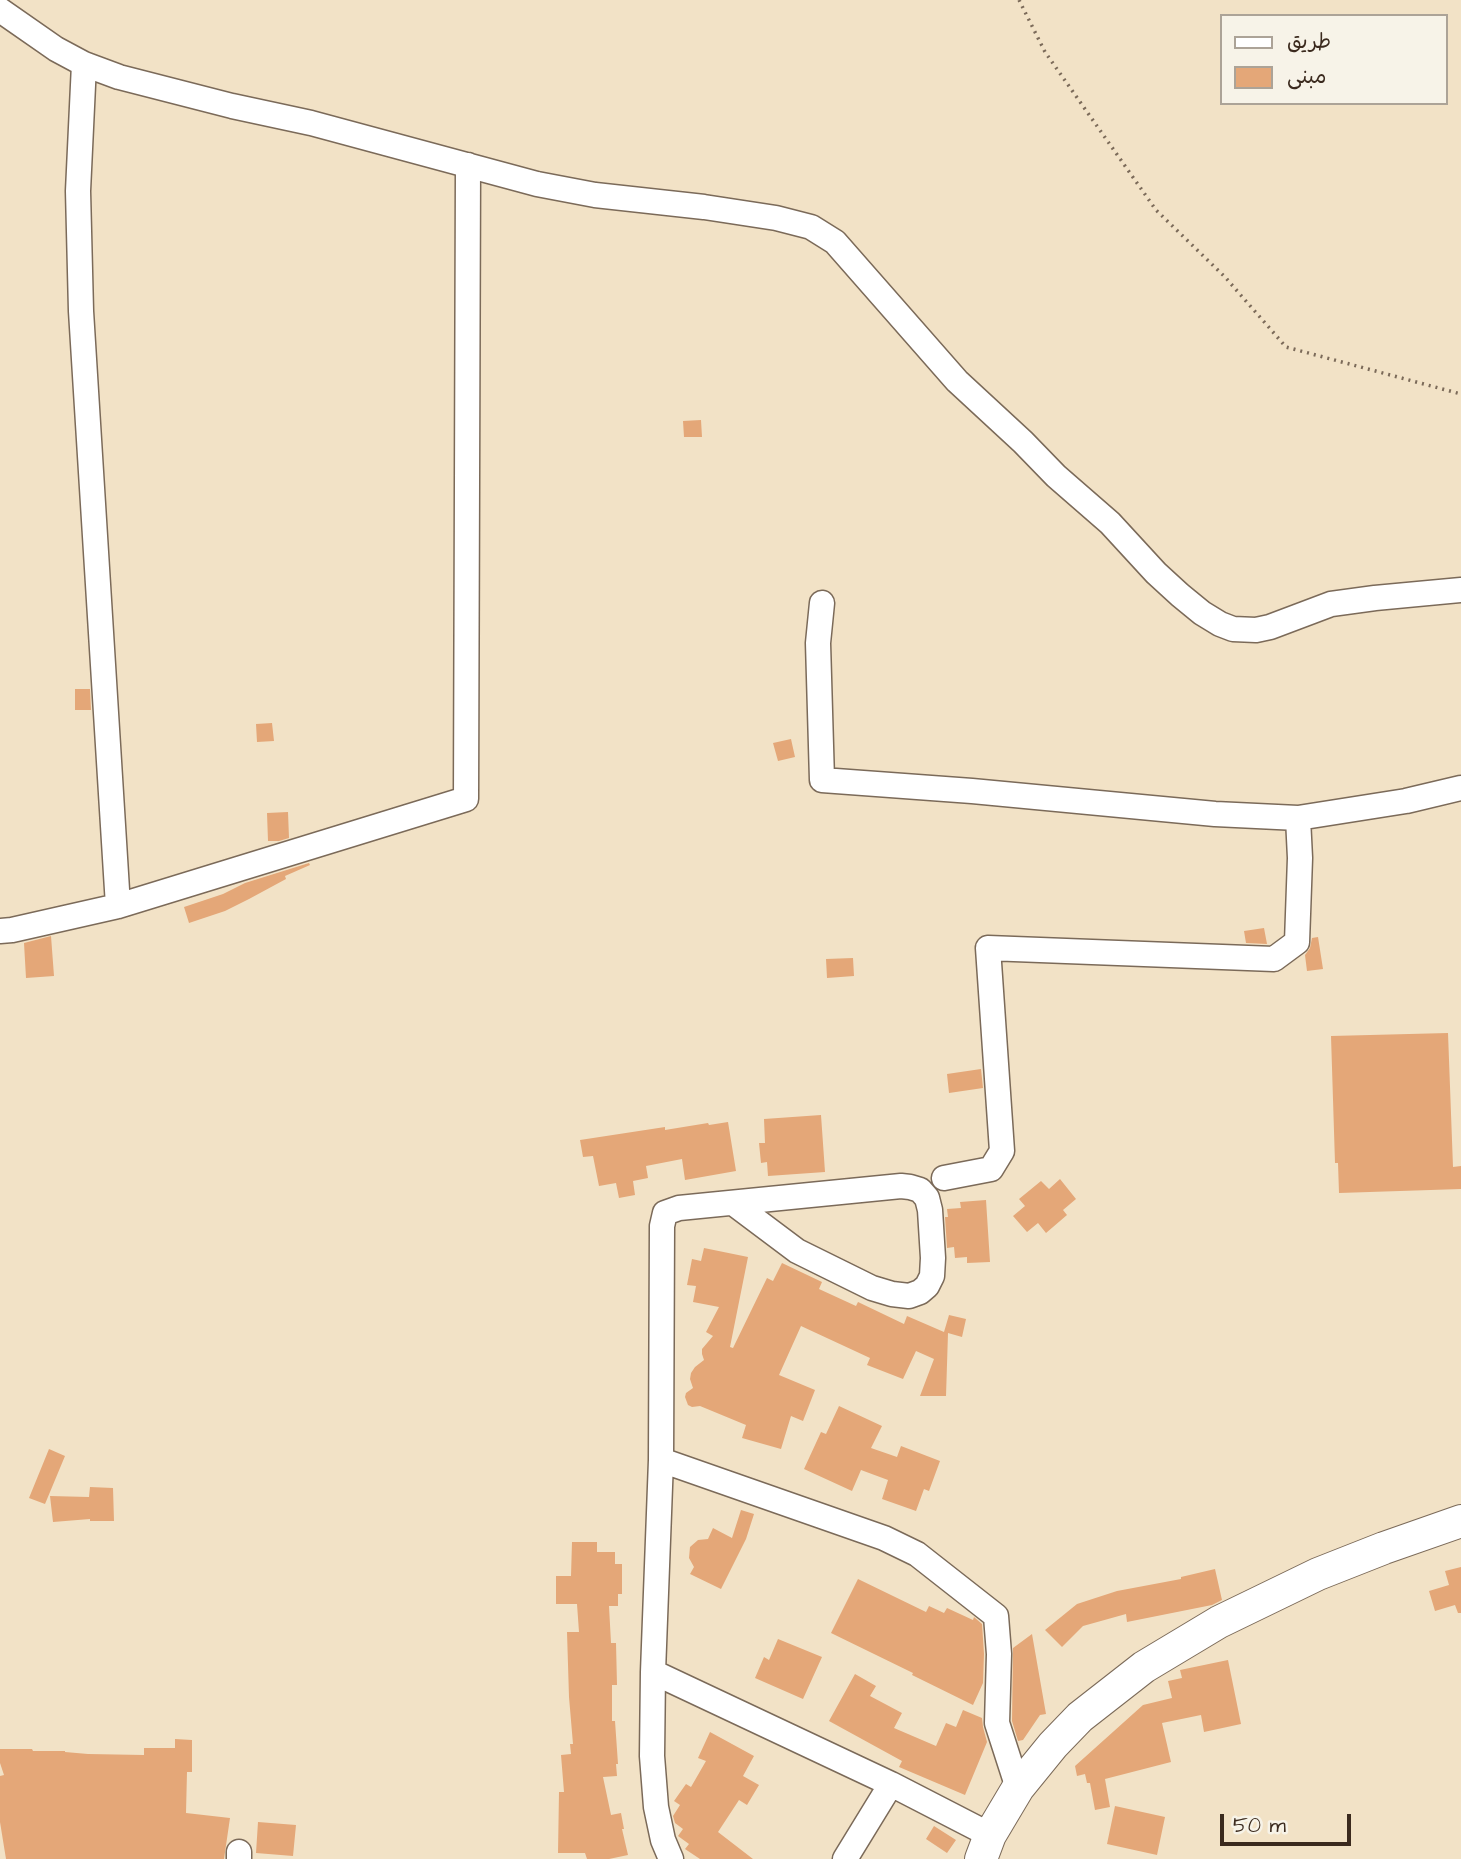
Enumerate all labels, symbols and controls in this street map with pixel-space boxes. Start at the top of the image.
legend [1220,14,1447,105]
text: طريق [1287,27,1331,56]
text: مبنى [1287,62,1326,91]
scale bar [1223,1800,1354,1844]
text: 50 m [1233,1811,1286,1840]

